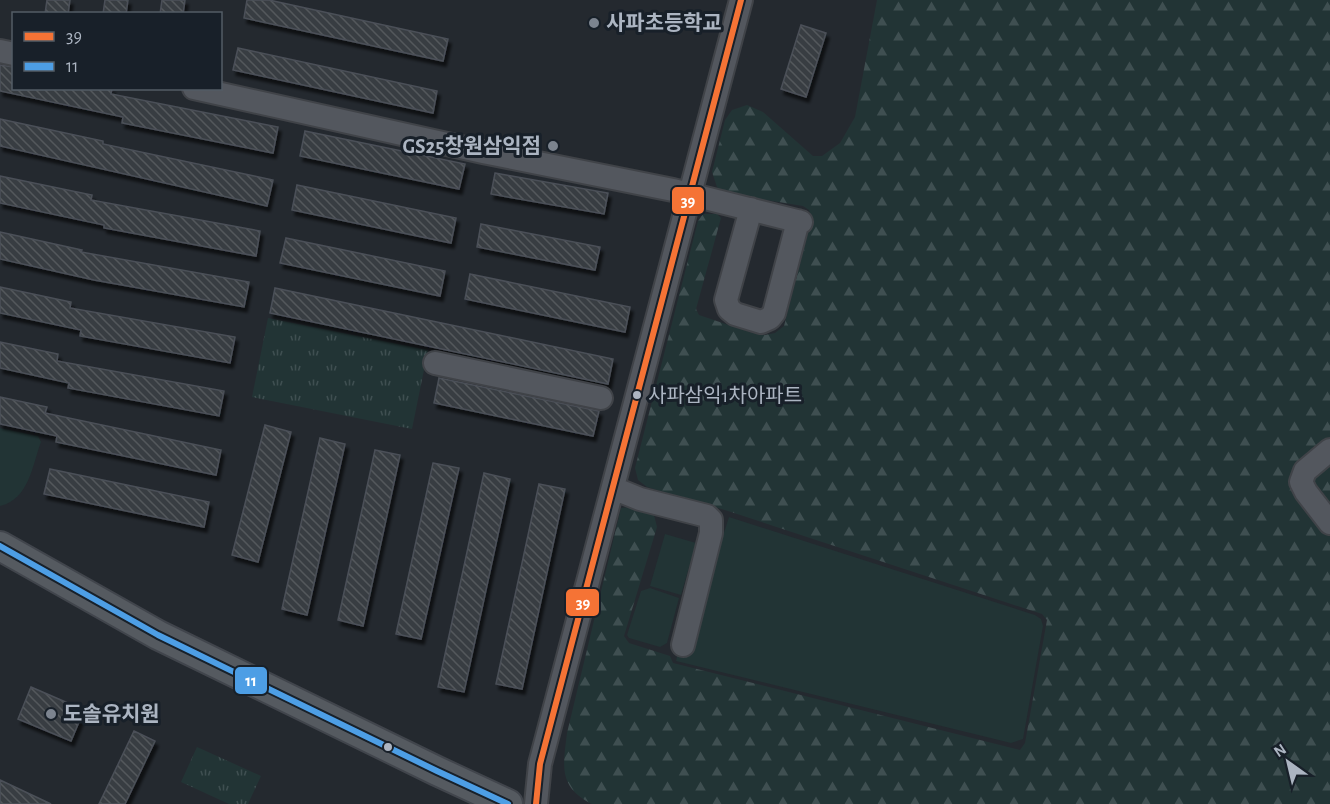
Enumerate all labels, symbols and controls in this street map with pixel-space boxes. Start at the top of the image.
legend [12,12,222,90]
place label: 사파초등학교 [606,12,722,34]
marker: 사파초등학교 [587,16,601,30]
text: 39 [66,28,82,46]
text: 11 [66,58,78,76]
place label: GS25창원삼익점 [402,135,541,157]
marker: GS25창원삼익점 [546,139,560,153]
line badge: 39 [671,186,705,215]
text: 39 [681,193,696,209]
place label: 사파삼익1차아파트 [648,385,802,406]
marker: 사파삼익1차아파트 [631,389,643,401]
line badge: 39 [565,588,600,617]
text: 39 [576,595,591,611]
line badge: 11 [234,666,268,695]
text: 11 [245,673,257,689]
place label: 도솔유치원 [63,703,160,725]
marker: 도솔유치원 [44,707,58,721]
north arrow [1258,732,1318,792]
unlabelled marker [382,741,394,753]
text: N [1271,741,1289,760]

